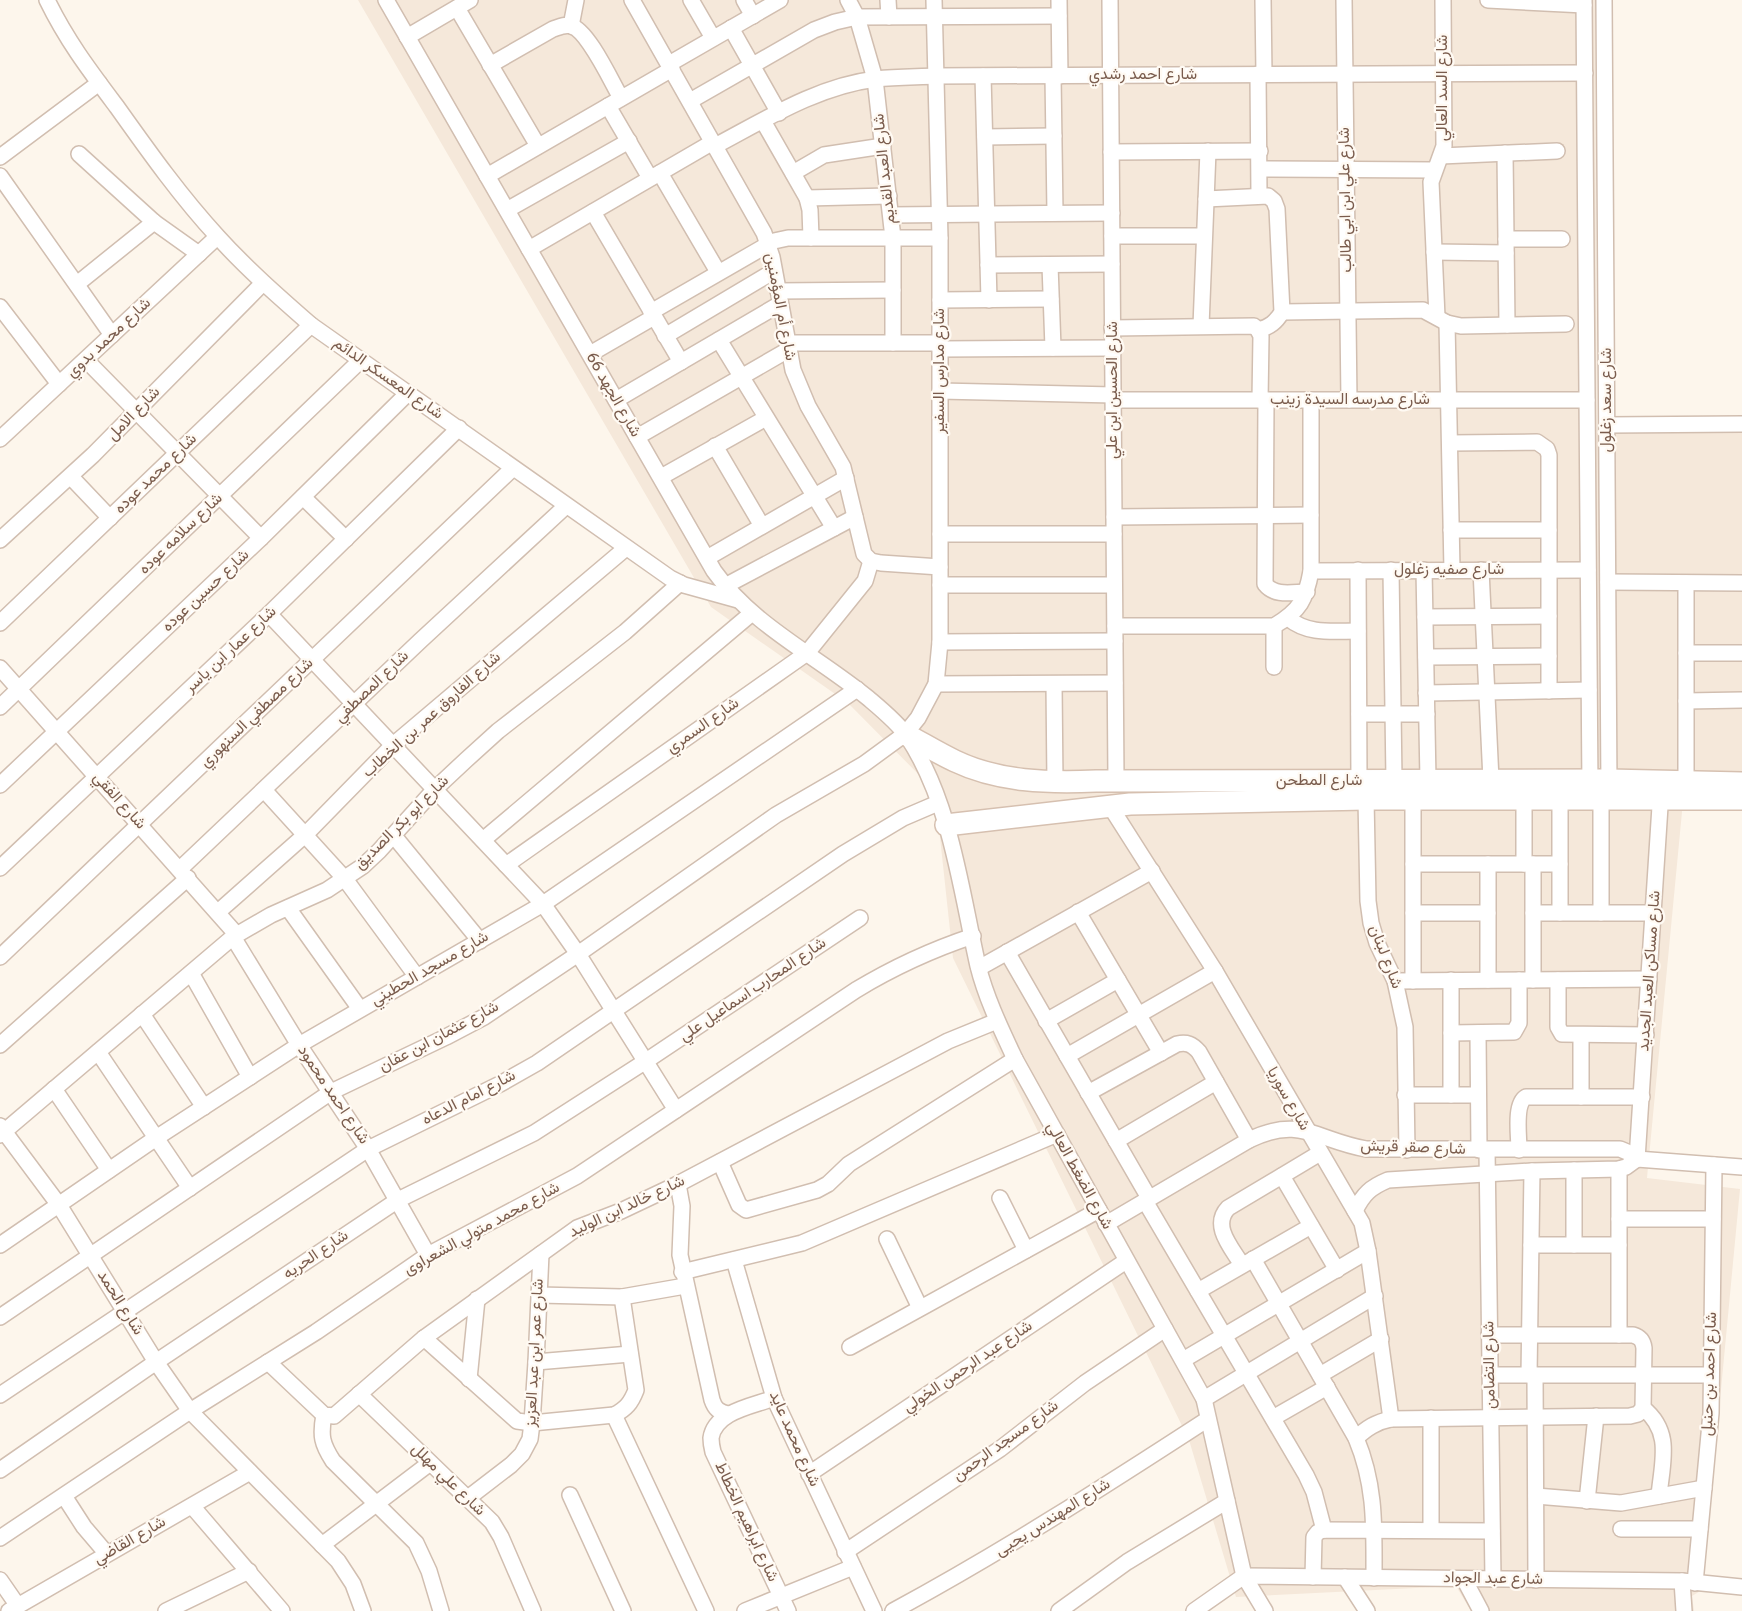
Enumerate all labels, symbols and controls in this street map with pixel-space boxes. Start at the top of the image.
street label: شارع السد العالي [1433,35,1455,141]
street label: شارع احمد رشدي [1089,65,1197,87]
street label: شارع العبد القديم [869,113,901,225]
street label: شارع علي ابن ابي طالب [1335,127,1359,273]
street label: شارع أم المؤمنين [760,251,800,363]
street label: شارع محمد بدوي [63,294,157,384]
street label: شارع مدارس السفير [930,308,950,435]
street label: شارع الحسين ابن علي [1103,321,1125,459]
street label: شارع المعسكر الدائم [329,334,447,424]
street label: شارع سعد زغلول [1597,348,1617,453]
street label: شارع الجهد 66 [581,349,645,441]
street label: شارع الامل [103,383,165,445]
street label: شارع مدرسه السيدة زينب [1270,390,1430,410]
street label: شارع محمد عوده [110,430,202,518]
street label: شارع سلامه عوده [135,489,227,579]
street label: شارع حسين عوده [158,545,254,637]
street label: شارع صفيه زغلول [1394,560,1504,580]
street label: شارع عمار ابن ياسر [180,602,281,698]
street label: شارع المصطفي [330,646,415,729]
street label: شارع الفاروق عمر بن الخطاب [359,648,505,782]
street label: شارع مصطفي السنهوري [196,654,319,774]
street label: شارع السمري [663,694,744,760]
street label: شارع الفقي [86,768,150,835]
street label: شارع ابو بكر الصديق [350,771,454,875]
street label: شارع المطحن [1276,771,1362,791]
street label: شارع مساكن العبد الجديد [1634,890,1666,1052]
street label: شارع لبنان [1364,922,1406,992]
street label: شارع مسجد الحطيني [368,927,493,1013]
street label: شارع المحارب اسماعيل علي [676,933,831,1048]
street label: شارع عثمان ابن عفان [376,997,502,1077]
street label: شارع احمد محمود [292,1042,374,1148]
street label: شارع سوريا [1262,1064,1314,1134]
street label: شارع امام الدعاه [419,1066,519,1130]
street label: شارع الضغط العالي [1039,1119,1117,1234]
street label: شارع صقر قريش [1360,1136,1466,1160]
street label: شارع خالد ابن الوليد [566,1171,688,1243]
street label: شارع محمد متولي الشعراوى [401,1178,564,1282]
street label: شارع الحريه [279,1226,353,1284]
street label: شارع الحمد [92,1267,148,1339]
street label: شارع عمر ابن عبد العزيز [521,1278,549,1429]
street label: شارع احمد بن حنبل [1698,1312,1722,1436]
street label: شارع عبد الرحمن الخولي [899,1316,1038,1419]
street label: شارع التضامن [1479,1321,1501,1409]
street label: شارع محمد عايد [764,1388,824,1490]
street label: شارع مسجد الرحمن [949,1396,1063,1486]
street label: شارع علي مهلل [405,1440,489,1522]
street label: شارع ابراهيم الخطاط [709,1459,783,1585]
street label: شارع المهندس يحيى [992,1474,1114,1562]
street label: شارع القاضي [90,1512,171,1571]
street label: شارع عبد الجواد [1443,1568,1543,1590]

